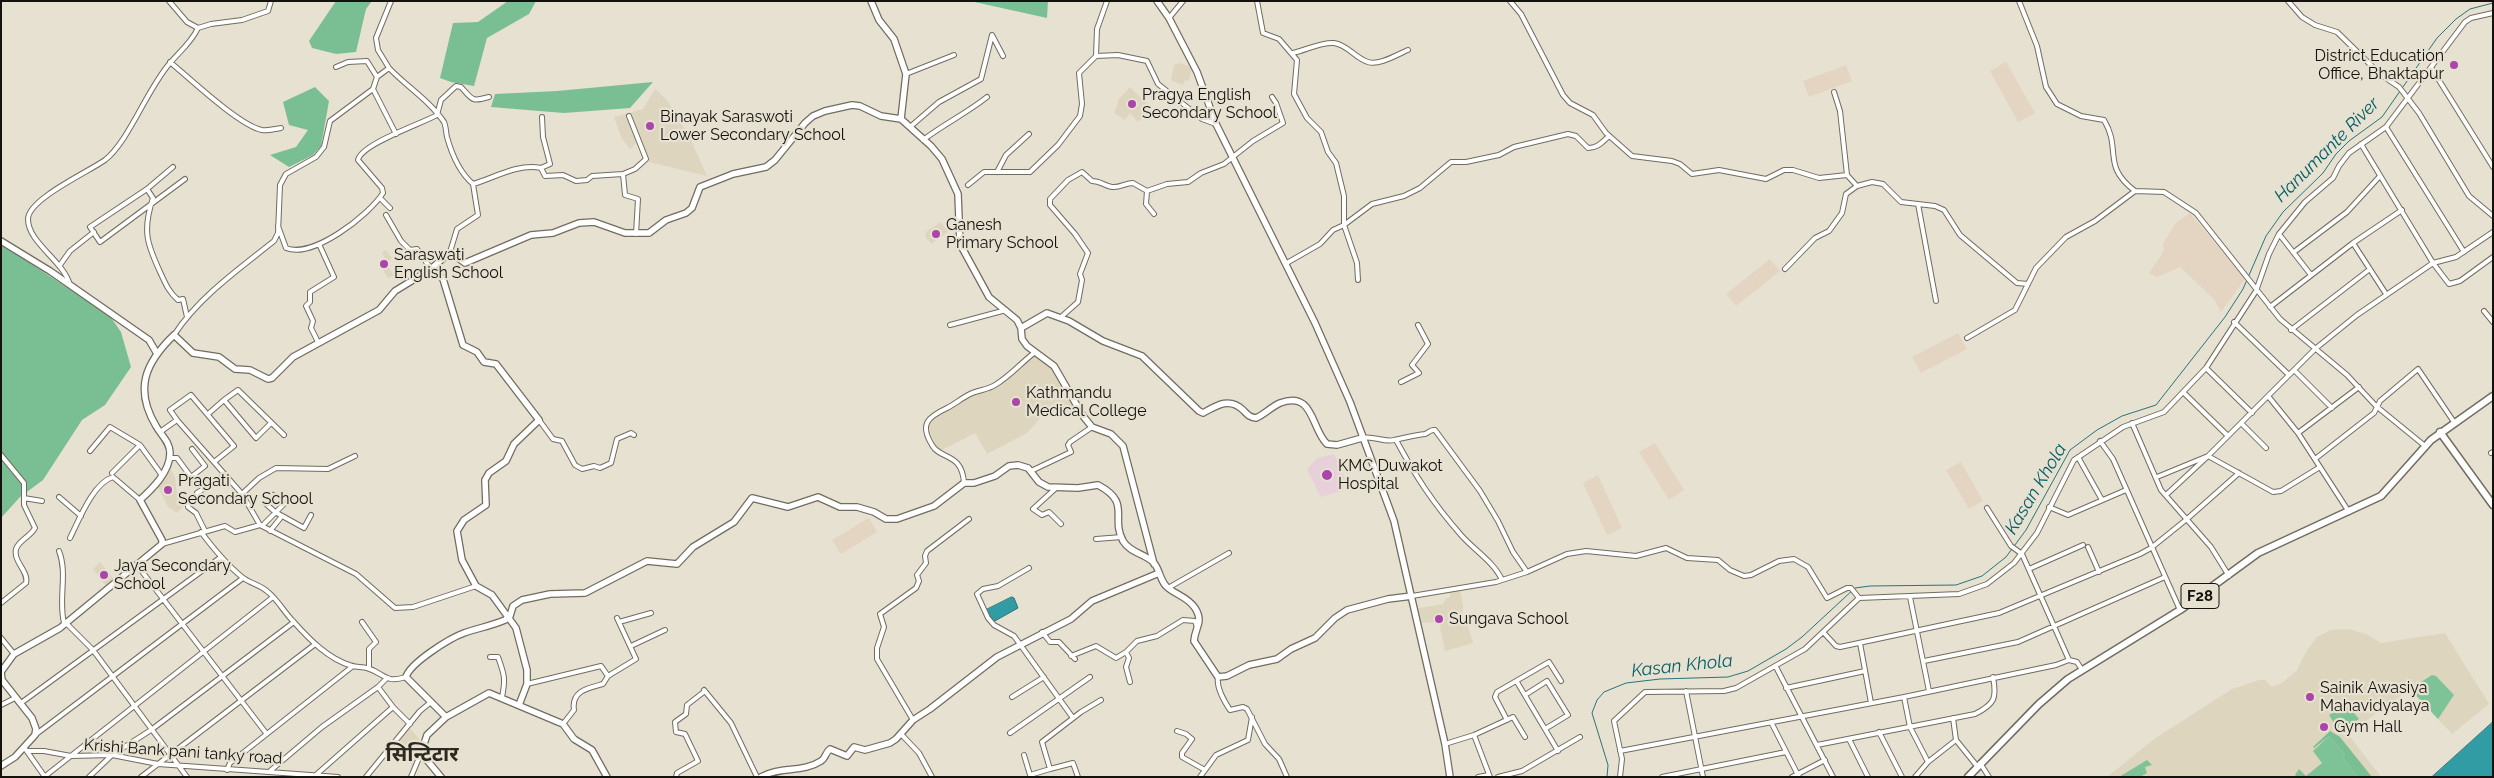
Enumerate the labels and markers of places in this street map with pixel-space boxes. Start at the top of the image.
place label: District Education Office, Bhaktapur [2315,46,2444,84]
marker: District Education Office, Bhaktapur [2448,59,2460,71]
place label: Pragya English Secondary School [1142,85,1277,123]
marker: Pragya English Secondary School [1126,98,1138,110]
place label: Binayak Saraswoti Lower Secondary School [660,107,845,145]
marker: Binayak Saraswoti Lower Secondary School [644,120,656,132]
place label: Ganesh Primary School [946,215,1058,253]
marker: Ganesh Primary School [930,228,942,240]
place label: Saraswati English School [394,245,503,283]
marker: Saraswati English School [378,258,390,270]
place label: Kathmandu Medical College [1026,383,1147,421]
marker: Kathmandu Medical College [1010,396,1022,408]
place label: KMC Duwakot Hospital [1338,456,1443,494]
marker: KMC Duwakot Hospital [1320,468,1334,482]
place label: Pragati Secondary School [178,471,313,509]
marker: Pragati Secondary School [162,484,174,496]
place label: Jaya Secondary School [114,556,231,594]
marker: Jaya Secondary School [98,569,110,581]
place label: Sungava School [1449,609,1568,629]
marker: Sungava School [1433,613,1445,625]
place label: Sainik Awasiya Mahavidyalaya [2320,678,2430,716]
marker: Sainik Awasiya Mahavidyalaya [2304,691,2316,703]
place label: Gym Hall [2334,717,2402,737]
marker: Gym Hall [2318,721,2330,733]

